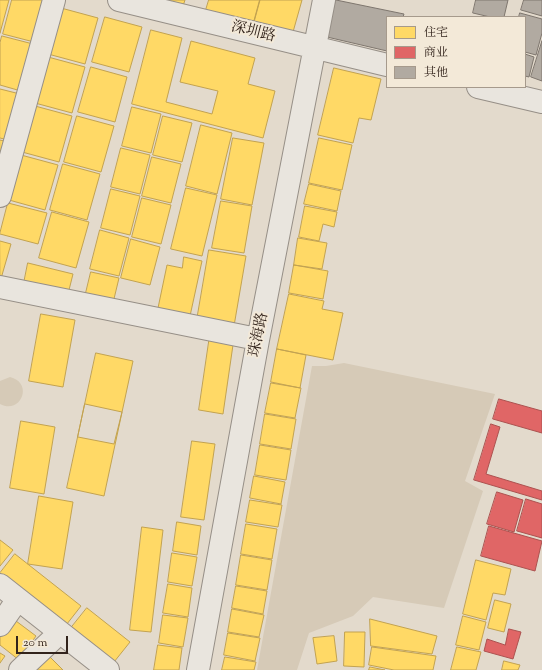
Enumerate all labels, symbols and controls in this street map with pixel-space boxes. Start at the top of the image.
legend [386,16,526,88]
street label: 深圳路 [229,19,277,47]
text: 住宅 [424,24,448,42]
text: 商业 [424,44,448,62]
text: 其他 [424,64,448,82]
street label: 珠海路 [247,311,273,359]
scale bar [18,628,70,654]
text: 20 m [23,634,47,652]

